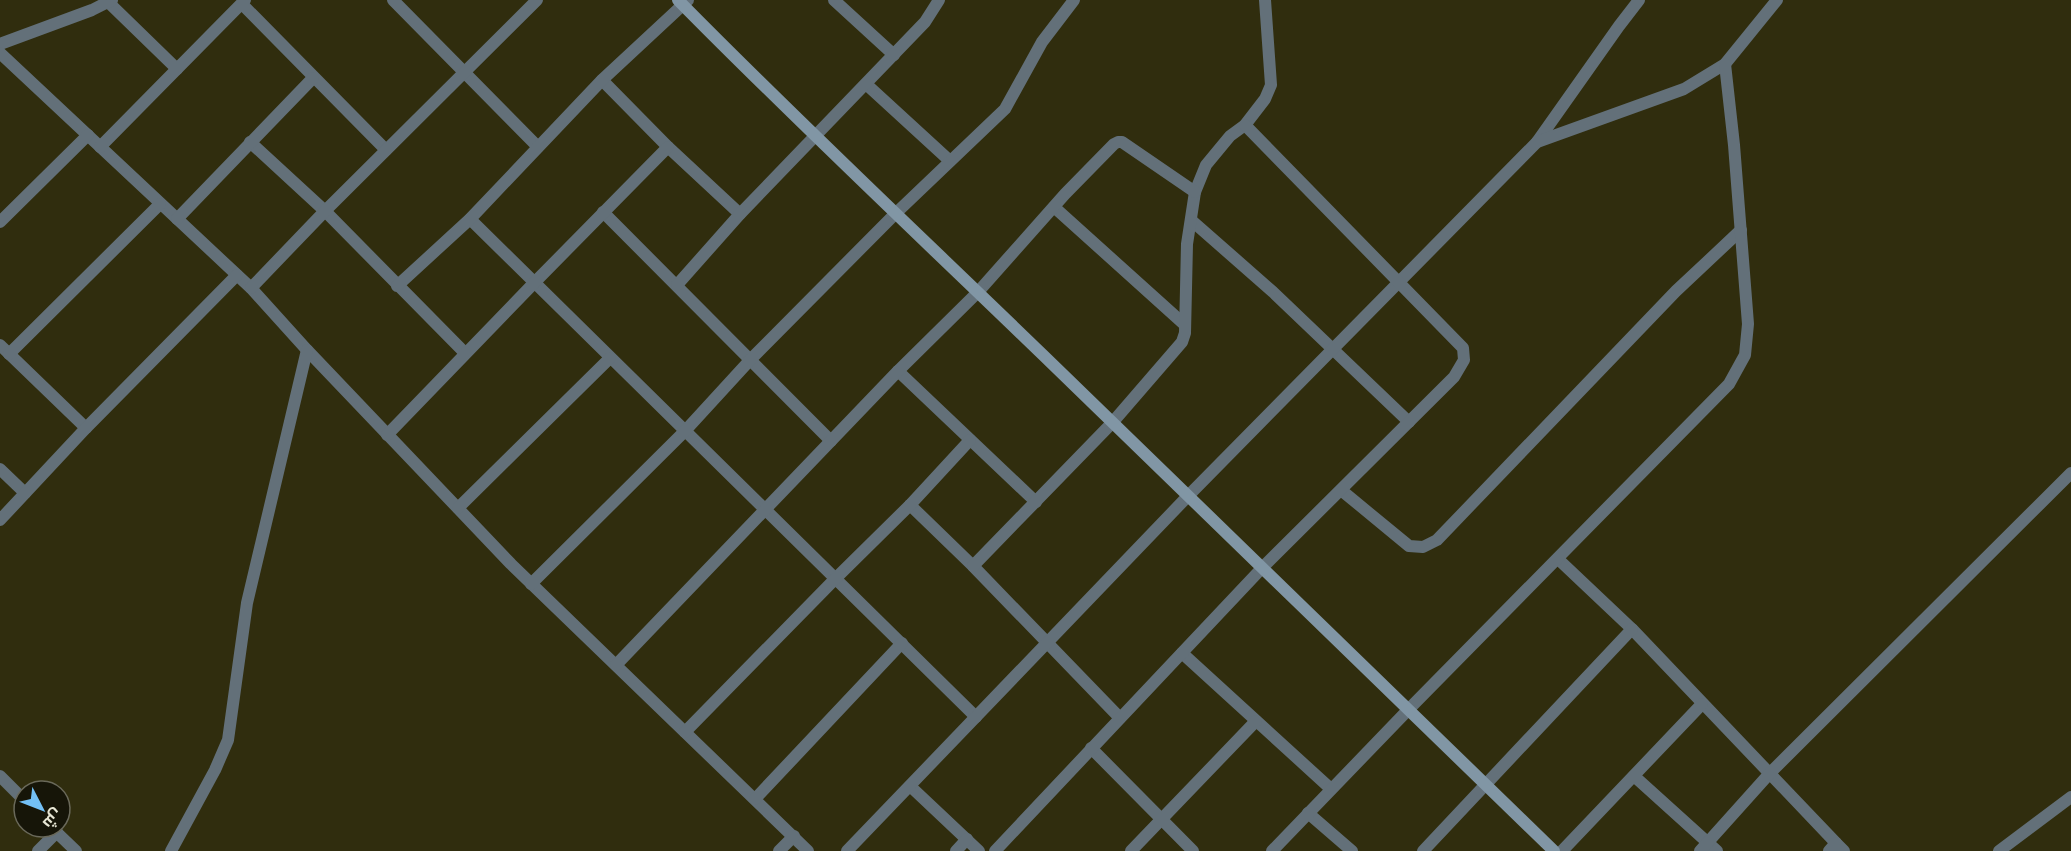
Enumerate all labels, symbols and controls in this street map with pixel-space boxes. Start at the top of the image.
north arrow [12,779,72,839]
text: ش [39,805,67,833]

